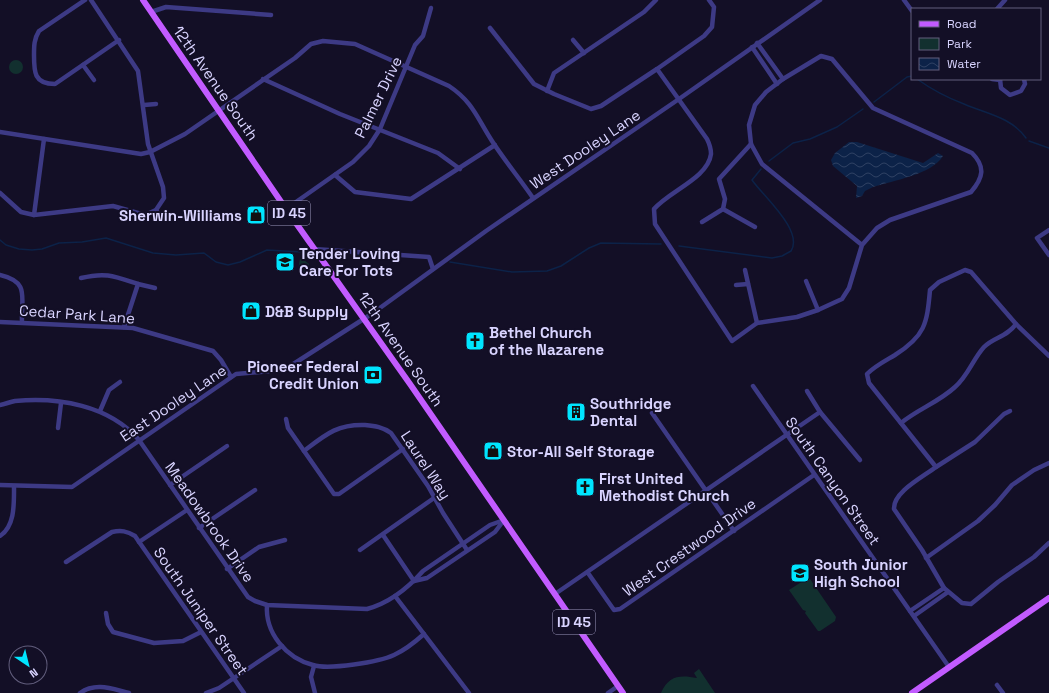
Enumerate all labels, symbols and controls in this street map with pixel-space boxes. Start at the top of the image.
legend [911,8,1041,80]
text: Road [947,16,976,32]
street label: 12th Avenue South [169,22,263,144]
text: Park [947,36,972,52]
street label: Palmer Drive [350,53,406,141]
text: Water [947,56,981,72]
street label: West Dooley Lane [526,105,644,193]
road number: ID 45 [268,201,310,225]
shop icon: Sherwin-Williams [245,204,267,226]
place label: Sherwin-Williams [119,206,242,225]
place label: Tender Loving Care For Tots [299,244,400,280]
school or university icon: Tender Loving Care For Tots [274,251,296,273]
street label: 12th Avenue South [354,288,448,410]
street label: Cedar Park Lane [18,300,136,328]
shop icon: D&B Supply [240,300,262,322]
place label: D&B Supply [265,302,348,321]
place label: Bethel Church of the Nazarene [489,323,605,359]
church icon: Bethel Church of the Nazarene [464,330,486,352]
place label: Pioneer Federal Credit Union [247,357,359,393]
street label: East Dooley Lane [116,360,230,446]
bank icon: Pioneer Federal Credit Union [362,364,384,386]
place label: Southridge Dental [590,394,672,430]
building icon: Southridge Dental [565,401,587,423]
street label: South Canyon Street [782,413,885,549]
street label: Laurel Way [397,427,455,503]
shop icon: Stor-All Self Storage [482,440,504,462]
place label: Stor-All Self Storage [507,442,655,461]
street label: Meadowbrook Drive [161,458,259,586]
place label: First United Methodist Church [599,469,730,505]
church icon: First United Methodist Church [574,476,596,498]
street label: West Crestwood Drive [619,494,760,600]
street label: South Juniper Street [150,543,252,679]
place label: South Junior High School [814,555,908,591]
school or university icon: South Junior High School [789,562,811,584]
road number: ID 45 [553,610,595,634]
north arrow [8,645,48,685]
text: N [27,665,41,681]

